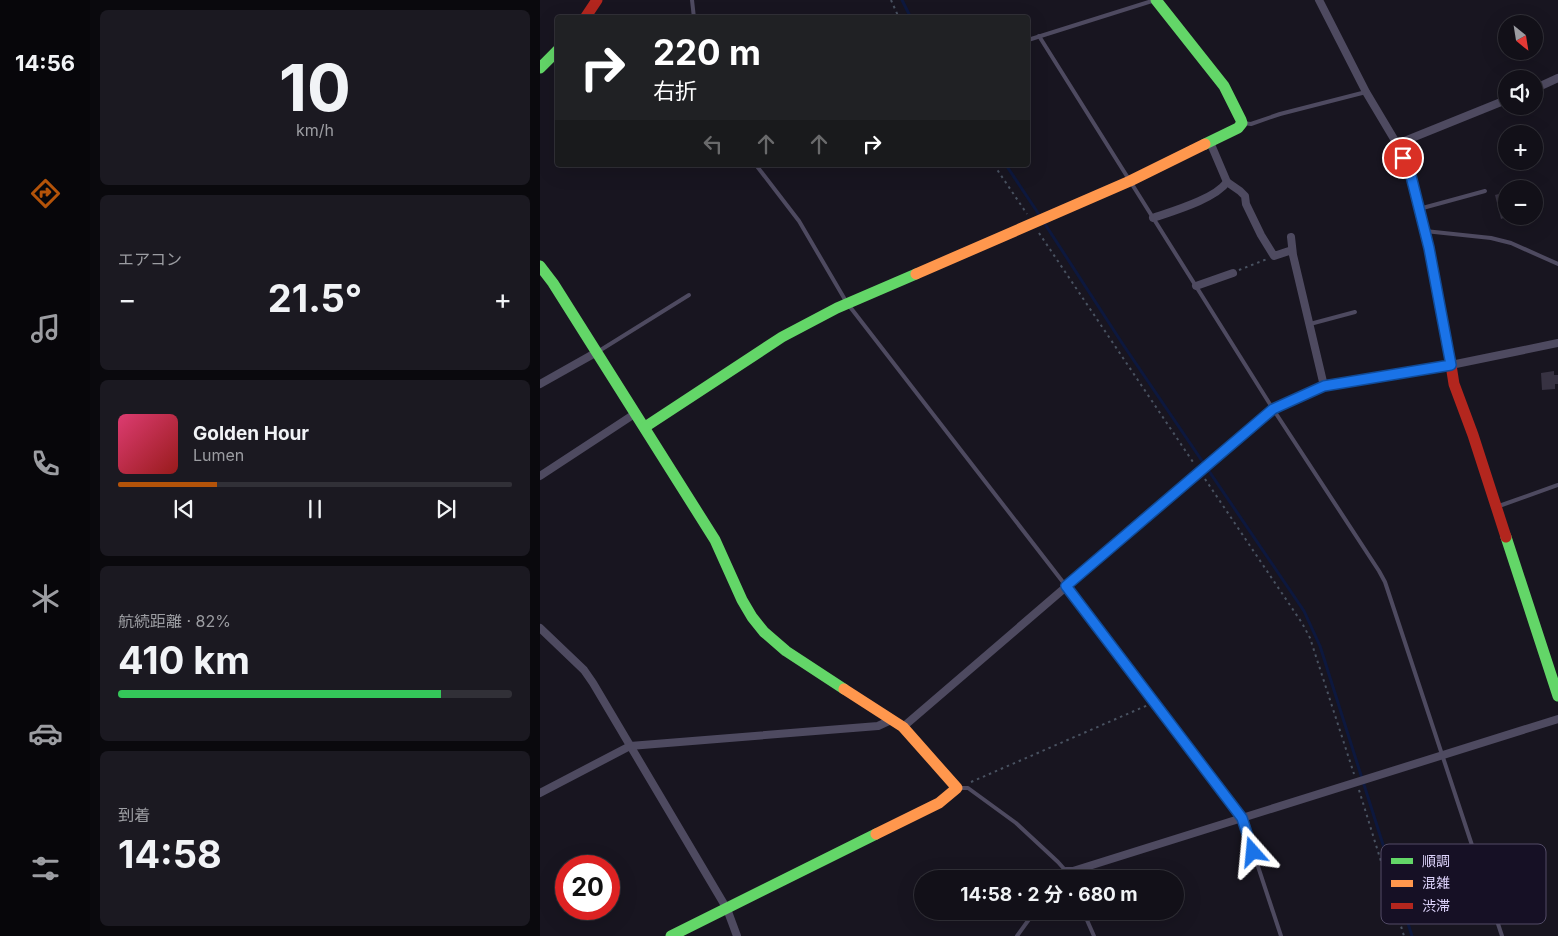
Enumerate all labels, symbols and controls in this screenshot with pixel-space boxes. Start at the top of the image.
north arrow [1498,15,1542,60]
map controls [1498,15,1543,225]
text: 220 m [653,31,761,73]
icon: right [570,35,635,100]
text: 10 [279,48,351,127]
text: 14:56 [15,50,75,76]
button: sound [1498,70,1543,115]
text: 右折 [653,78,697,104]
text: km/h [296,120,334,140]
button: + [1498,125,1543,170]
icon: left [699,130,727,158]
icon: ahead [752,130,780,158]
icon: ahead [805,130,833,158]
icon: right [858,130,886,158]
pin [1382,137,1424,179]
icon: arrive [1389,144,1417,172]
icon: directions [28,176,63,211]
button: − [1498,180,1543,225]
text: エアコン [118,249,182,269]
text: 21.5° [268,275,362,321]
text: − [118,282,137,316]
text: + [493,282,512,316]
icon: music [28,311,63,346]
text: Golden Hour [193,422,309,445]
text: Lumen [193,445,244,465]
icon: phone [28,446,63,481]
icon: previous [170,495,198,523]
icon: pause [301,495,329,523]
icon: next [432,495,460,523]
icon: climate [28,581,63,616]
text: 航続距離 · 82% [118,611,231,631]
text: 410 km [118,637,250,683]
icon: car [28,716,63,751]
text: 到着 [118,805,150,825]
position arrow [1226,825,1278,877]
text: 14:58 [118,831,222,877]
legend [1381,844,1546,924]
icon: filters [28,851,63,886]
text: 順調 [1422,852,1450,869]
speed limit sign: 20 [555,855,620,920]
text: 混雑 [1422,874,1450,891]
text: 14:58 · 2 分 · 680 m [960,883,1138,906]
text: 渋滞 [1422,897,1450,914]

